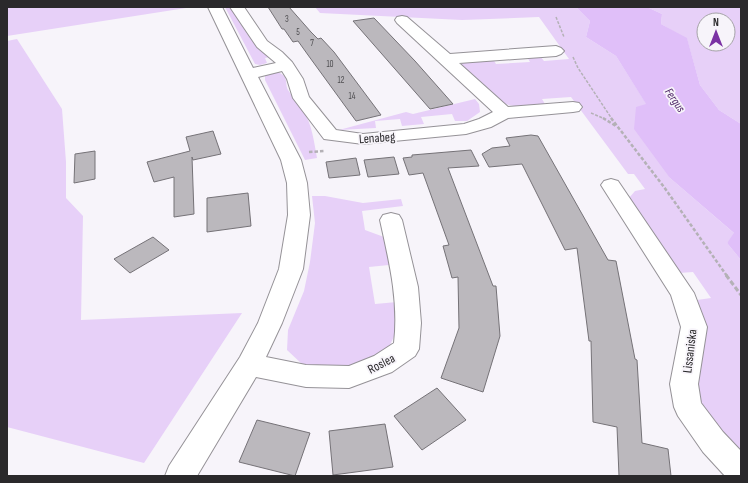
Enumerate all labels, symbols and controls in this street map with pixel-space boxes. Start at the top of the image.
north arrow [696,12,736,52]
house number: 3 [285,14,289,25]
text: N [713,16,719,29]
house number: 5 [296,27,300,38]
house number: 7 [310,38,314,49]
house number: 10 [326,59,334,70]
house number: 12 [338,75,345,86]
water label: Fergus [661,85,689,116]
house number: 14 [349,91,356,102]
street label: Lenabeg [358,129,396,147]
street label: Lissaniska [679,328,701,374]
street label: Roslea [365,350,398,378]

